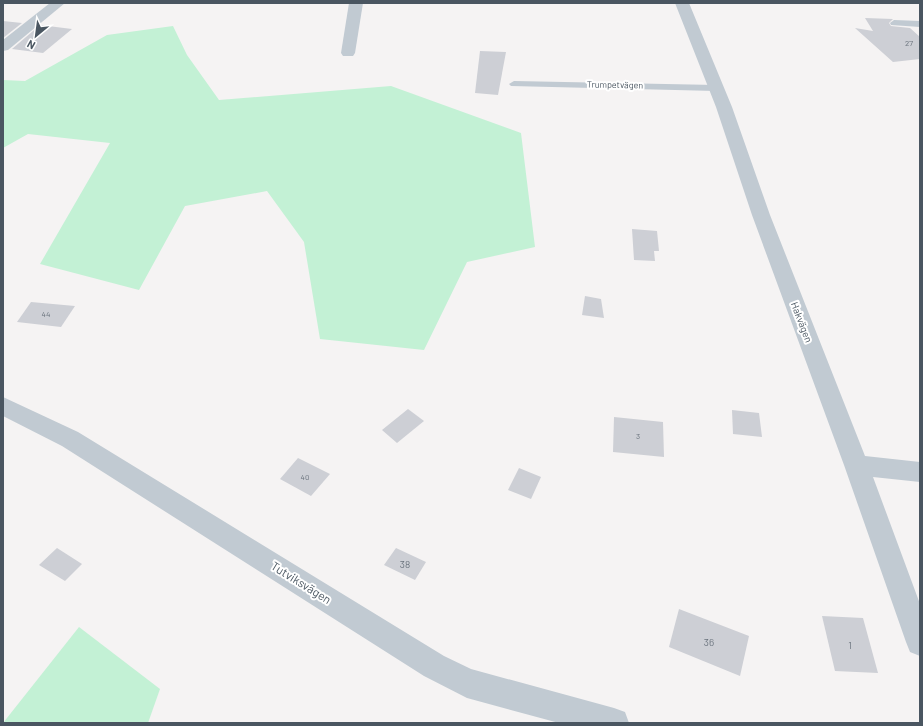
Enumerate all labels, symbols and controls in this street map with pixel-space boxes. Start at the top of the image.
north arrow [16,16,56,56]
text: N [25,38,37,53]
house number: 27 [905,38,913,48]
street label: Trumpetvägen [587,79,643,90]
street label: Hakvägen [789,300,815,344]
house number: 44 [42,309,50,319]
house number: 3 [636,431,640,441]
house number: 40 [301,472,309,482]
street label: Tutviksvägen [269,558,334,606]
house number: 38 [400,558,410,570]
house number: 36 [704,636,714,648]
house number: 1 [848,639,852,651]

